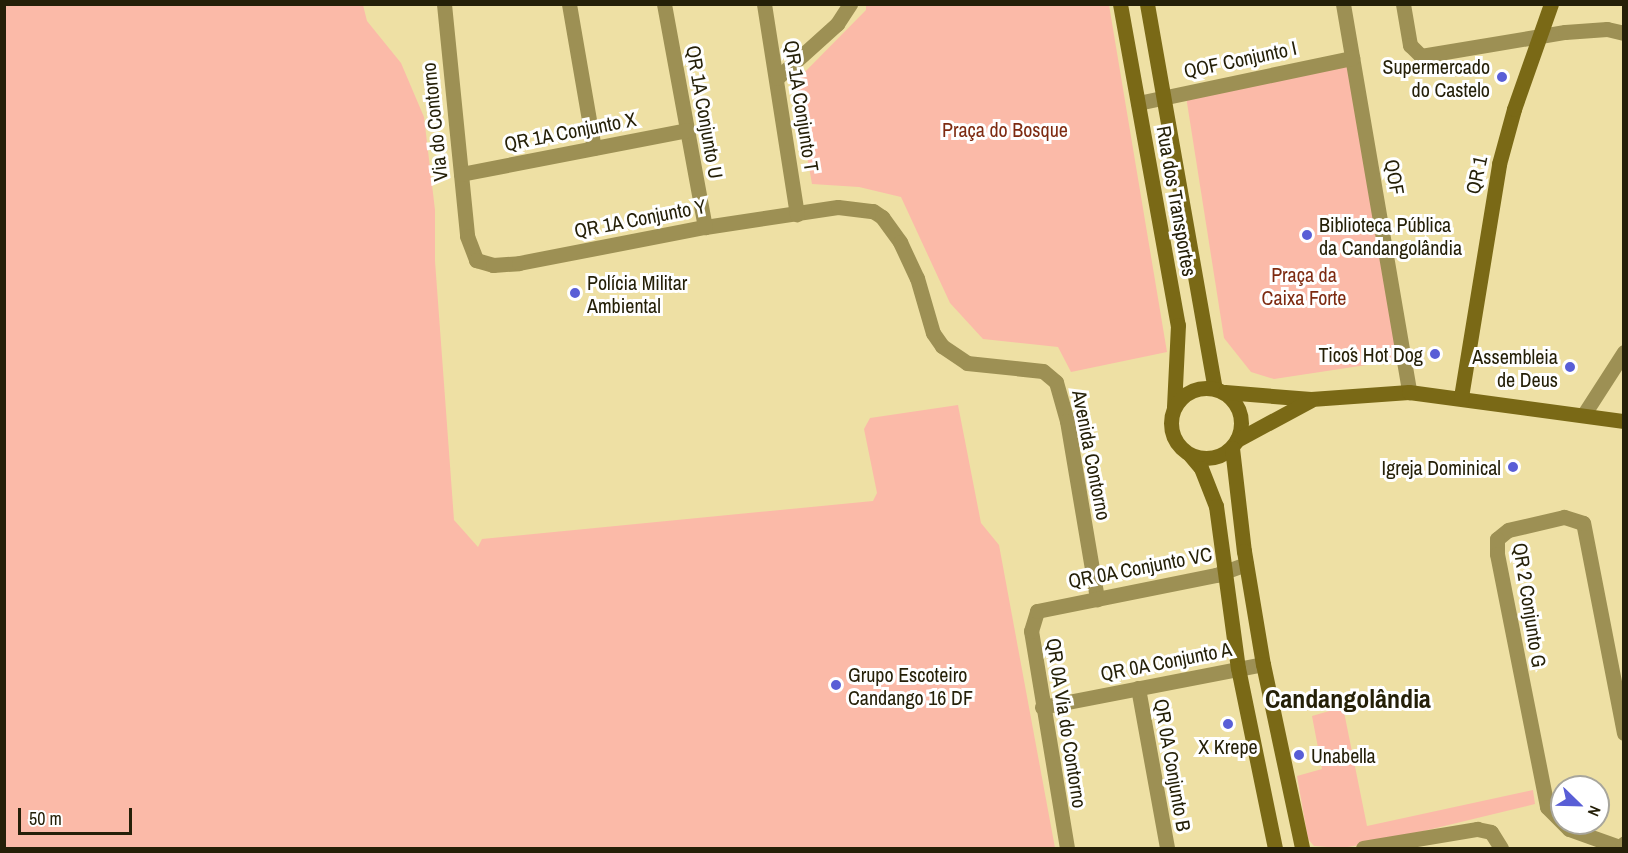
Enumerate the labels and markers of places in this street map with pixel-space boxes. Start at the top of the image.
place label: Supermercado do Castelo [1382,54,1490,101]
marker: Supermercado do Castelo [1495,70,1509,84]
place label: Biblioteca Pública da Candangolândia [1319,212,1462,259]
marker: Biblioteca Pública da Candangolândia [1300,228,1314,242]
place label: Polícia Militar Ambiental [587,270,687,317]
marker: Polícia Militar Ambiental [568,286,582,300]
place label: Tico´s Hot Dog [1319,342,1423,366]
place label: Assembleia de Deus [1472,344,1558,391]
marker: Tico´s Hot Dog [1428,347,1442,361]
marker: Assembleia de Deus [1563,360,1577,374]
place label: Igreja Dominical [1382,455,1501,479]
marker: Igreja Dominical [1506,460,1520,474]
place label: Grupo Escoteiro Candango 16 DF [848,662,973,709]
marker: Grupo Escoteiro Candango 16 DF [829,678,843,692]
marker: X Krepe [1221,717,1235,731]
place label: X Krepe [1198,734,1258,758]
place label: Unabella [1311,743,1376,767]
marker: Unabella [1292,748,1306,762]

